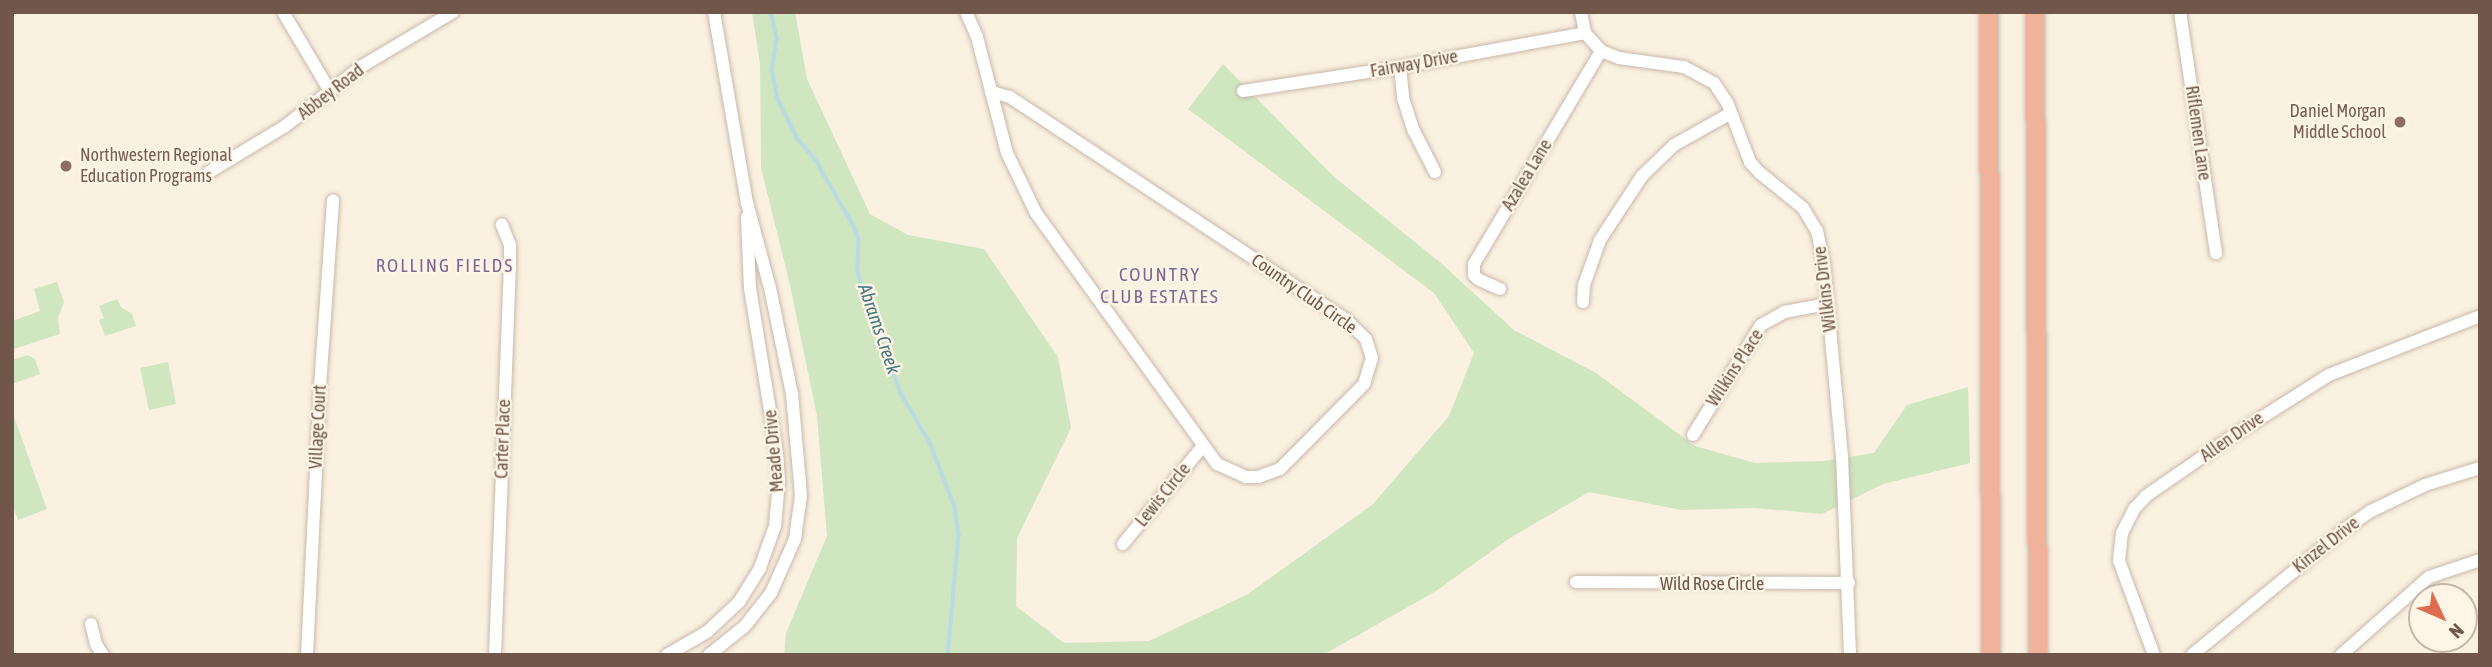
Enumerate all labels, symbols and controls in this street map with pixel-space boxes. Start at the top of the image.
street label: Fairway Drive [1369,46,1459,82]
street label: Abbey Road [294,59,368,125]
street label: Riflemen Lane [2181,84,2215,182]
place label: Daniel Morgan Middle School [2290,101,2386,144]
marker: Daniel Morgan Middle School [2392,114,2408,130]
street label: Azalea Lane [1497,135,1557,215]
place label: Northwestern Regional Education Programs [80,145,232,188]
marker: Northwestern Regional Education Programs [58,158,74,174]
street label: Wilkins Drive [1809,245,1841,333]
street label: Country Club Circle [1247,250,1361,338]
district label: ROLLING FIELDS [378,255,512,277]
district label: COUNTRY CLUB ESTATES [1102,264,1218,308]
water label: Abrams Creek [853,281,905,377]
street label: Wilkins Place [1702,325,1768,411]
street label: Village Court [305,384,331,470]
street label: Carter Place [491,399,515,479]
street label: Allen Drive [2196,407,2268,467]
street label: Meade Drive [760,409,788,493]
street label: Lewis Circle [1131,459,1195,531]
street label: Kinzel Drive [2288,512,2364,578]
street label: Wild Rose Circle [1660,573,1764,595]
north arrow [2408,583,2478,653]
text: N [2445,620,2468,643]

